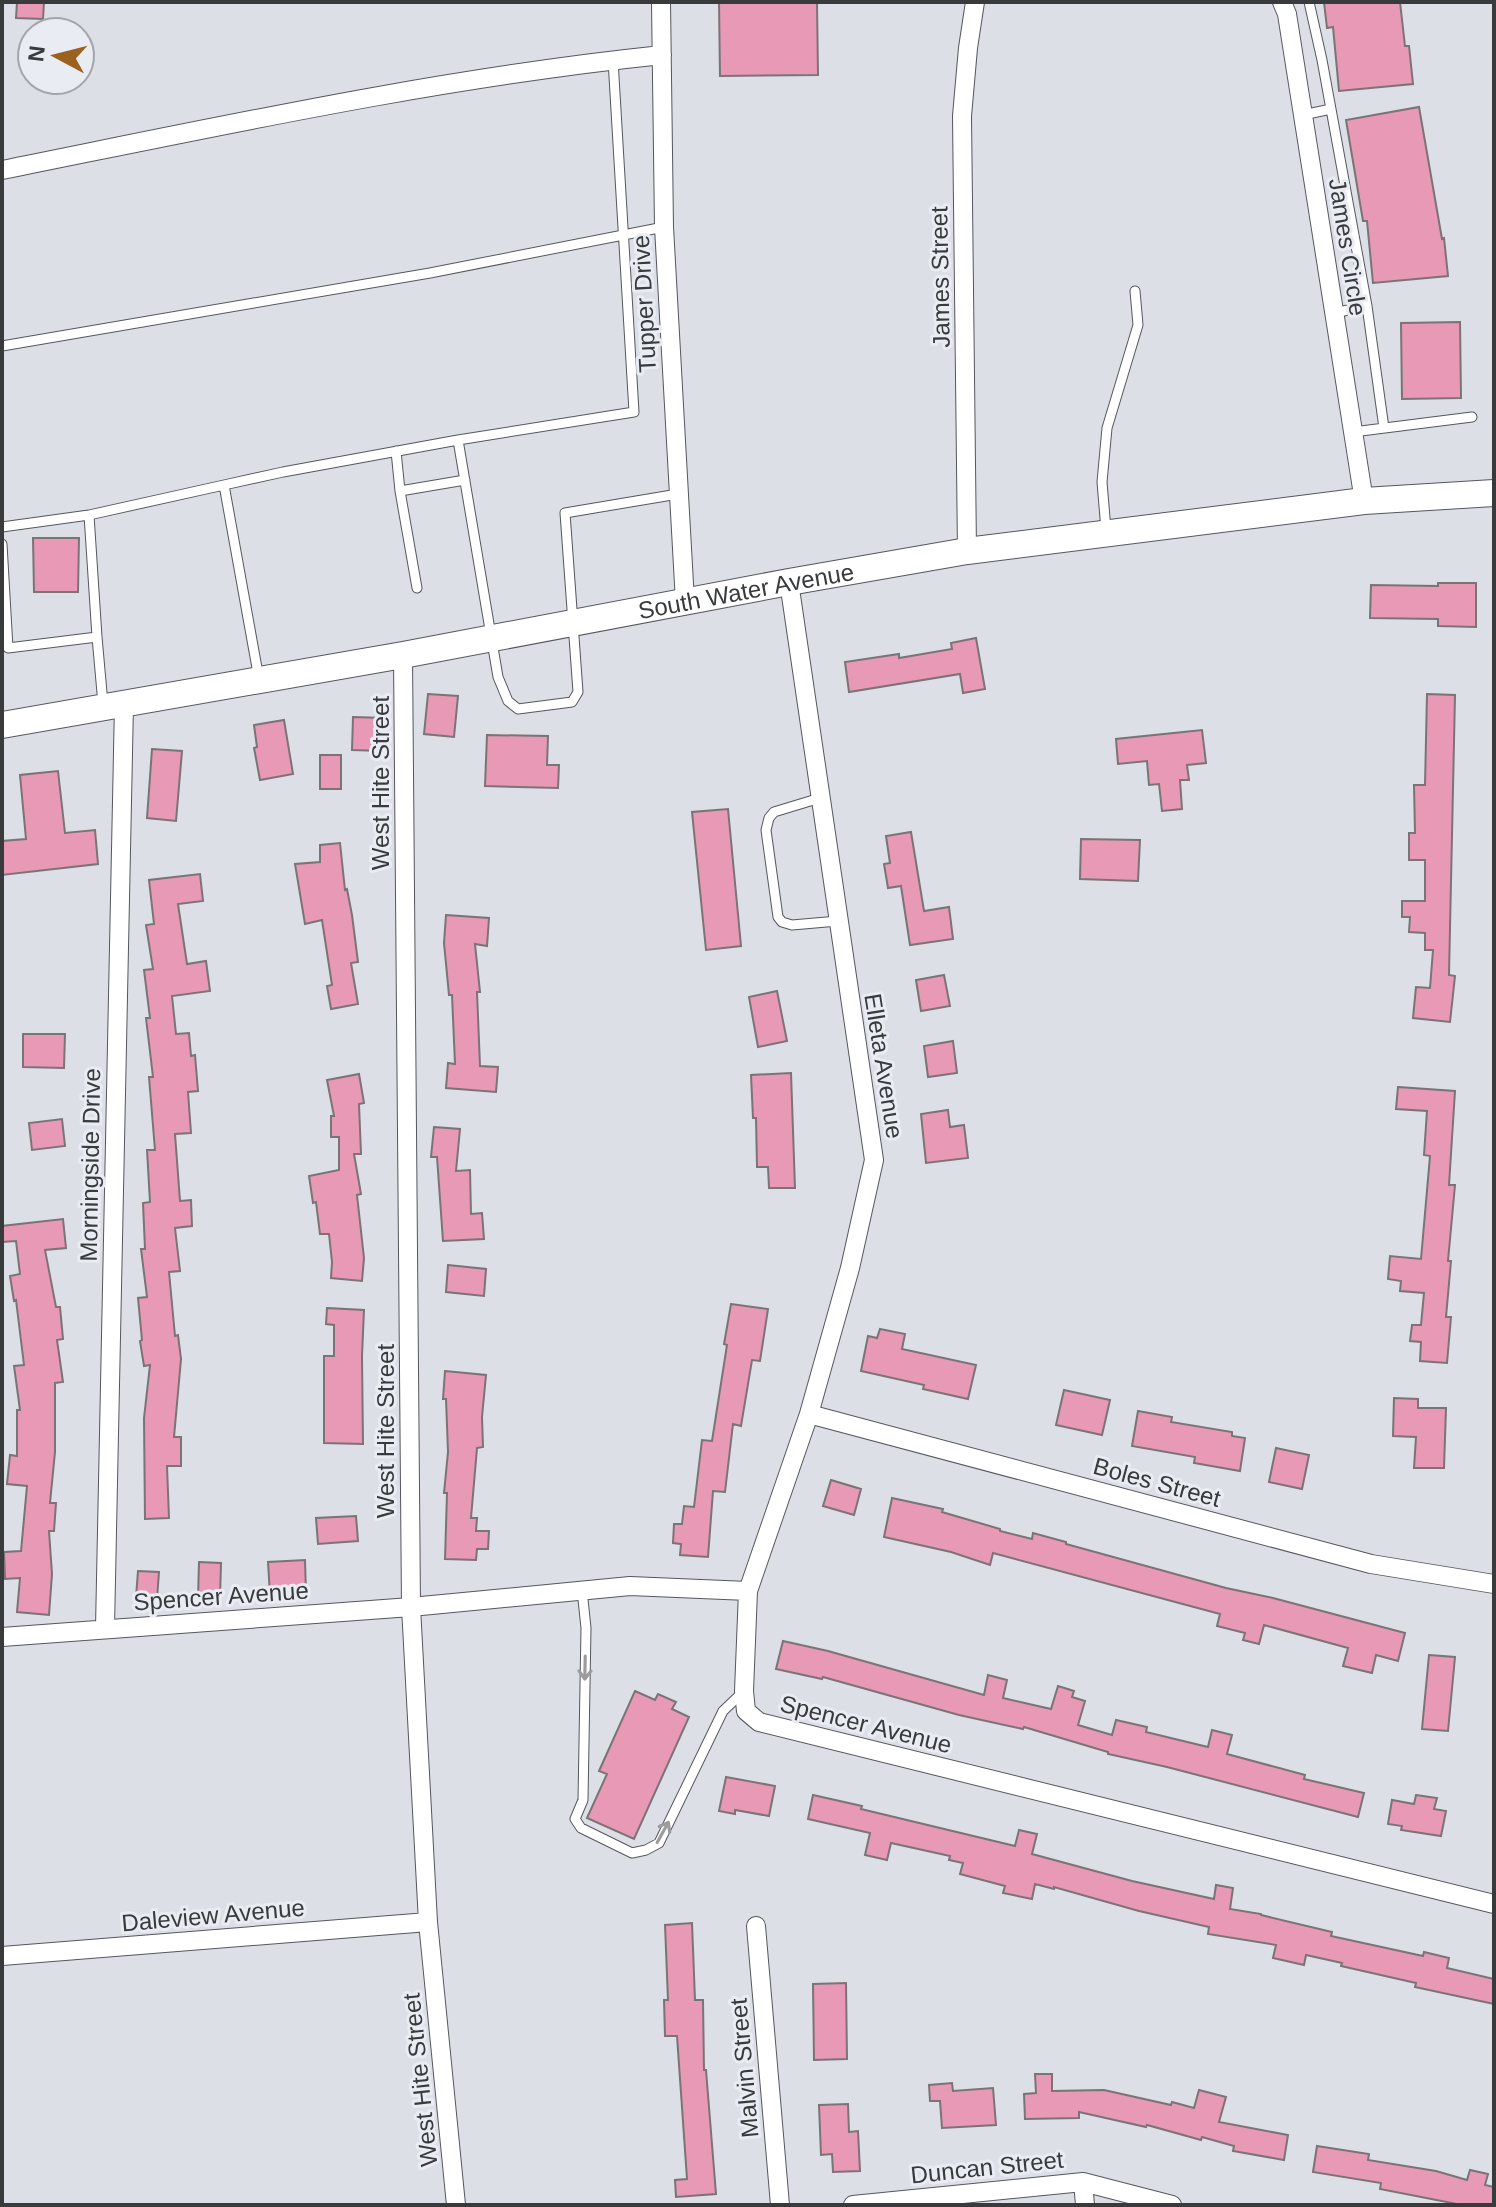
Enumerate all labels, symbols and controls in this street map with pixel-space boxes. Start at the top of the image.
north arrow [16,16,96,96]
text: N [23,44,50,63]
street label: James Circle [1324,176,1372,318]
street label: James Street [925,206,955,348]
street label: Tupper Drive [627,234,661,374]
street label: South Water Avenue [636,557,856,624]
street label: West Hite Street [367,696,394,870]
street label: Elleta Avenue [859,992,909,1140]
street label: Morningside Drive [75,1068,105,1262]
street label: West Hite Street [372,1344,399,1518]
street label: Boles Street [1090,1452,1224,1512]
street label: Spencer Avenue [132,1576,310,1616]
one-way arrow [577,1654,593,1681]
street label: Spencer Avenue [777,1690,955,1758]
one-way arrow [656,1821,671,1845]
street label: Daleview Avenue [120,1894,306,1936]
street label: West Hite Street [397,1992,443,2168]
street label: Malvin Street [724,1997,764,2139]
street label: Duncan Street [909,2146,1065,2188]

